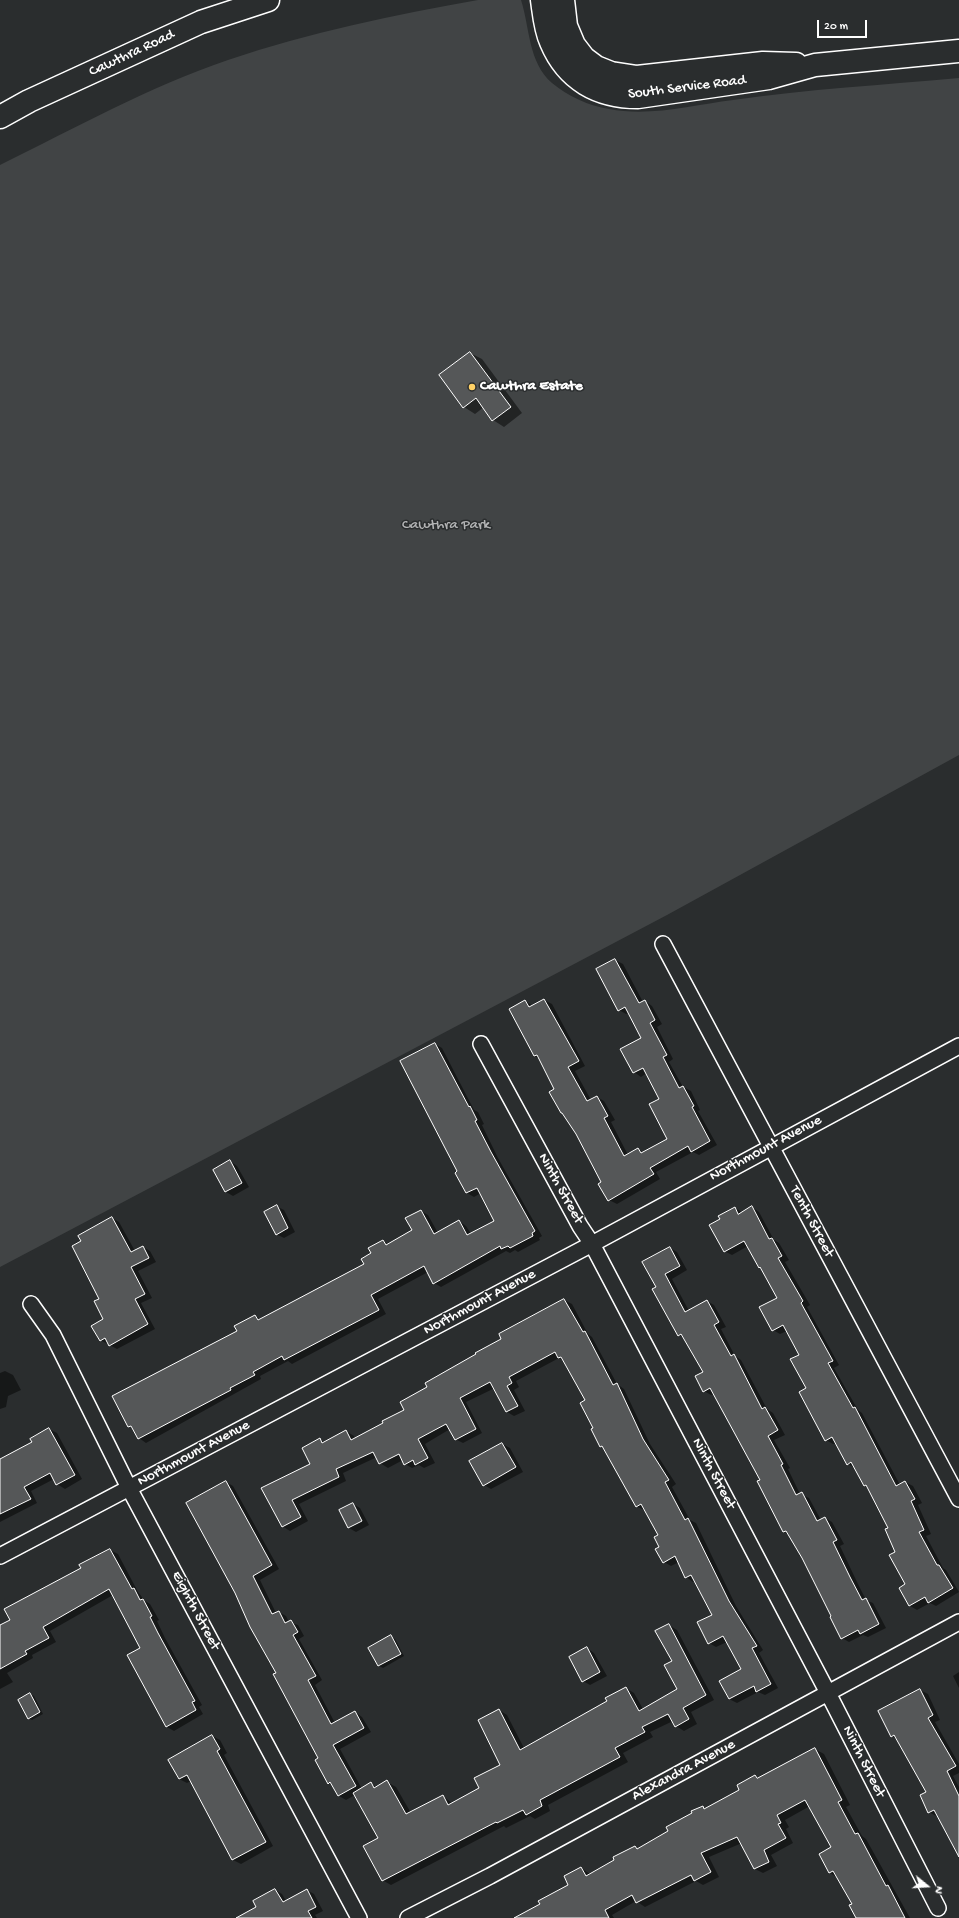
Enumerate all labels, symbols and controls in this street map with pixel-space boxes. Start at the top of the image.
scale bar [819,12,869,38]
text: 20 m [824,20,848,34]
street label: Cawthra Road [86,26,178,82]
street label: South Service Road [627,72,747,104]
place label: Cawthra Estate [480,378,583,396]
marker: Cawthra Estate [467,382,477,392]
park label: Cawthra Park [402,517,490,535]
street label: Northmount Avenue [707,1112,825,1186]
street label: Ninth Street [533,1151,587,1227]
street label: Tenth Street [785,1183,837,1261]
street label: Northmount Avenue [421,1266,539,1340]
street label: Northmount Avenue [135,1417,253,1491]
street label: Ninth Street [687,1435,739,1513]
street label: Eighth Street [167,1568,223,1654]
street label: Ninth Street [837,1723,889,1801]
street label: Alexandra Avenue [629,1736,739,1806]
north arrow [907,1866,947,1906]
text: N [932,1884,945,1895]

